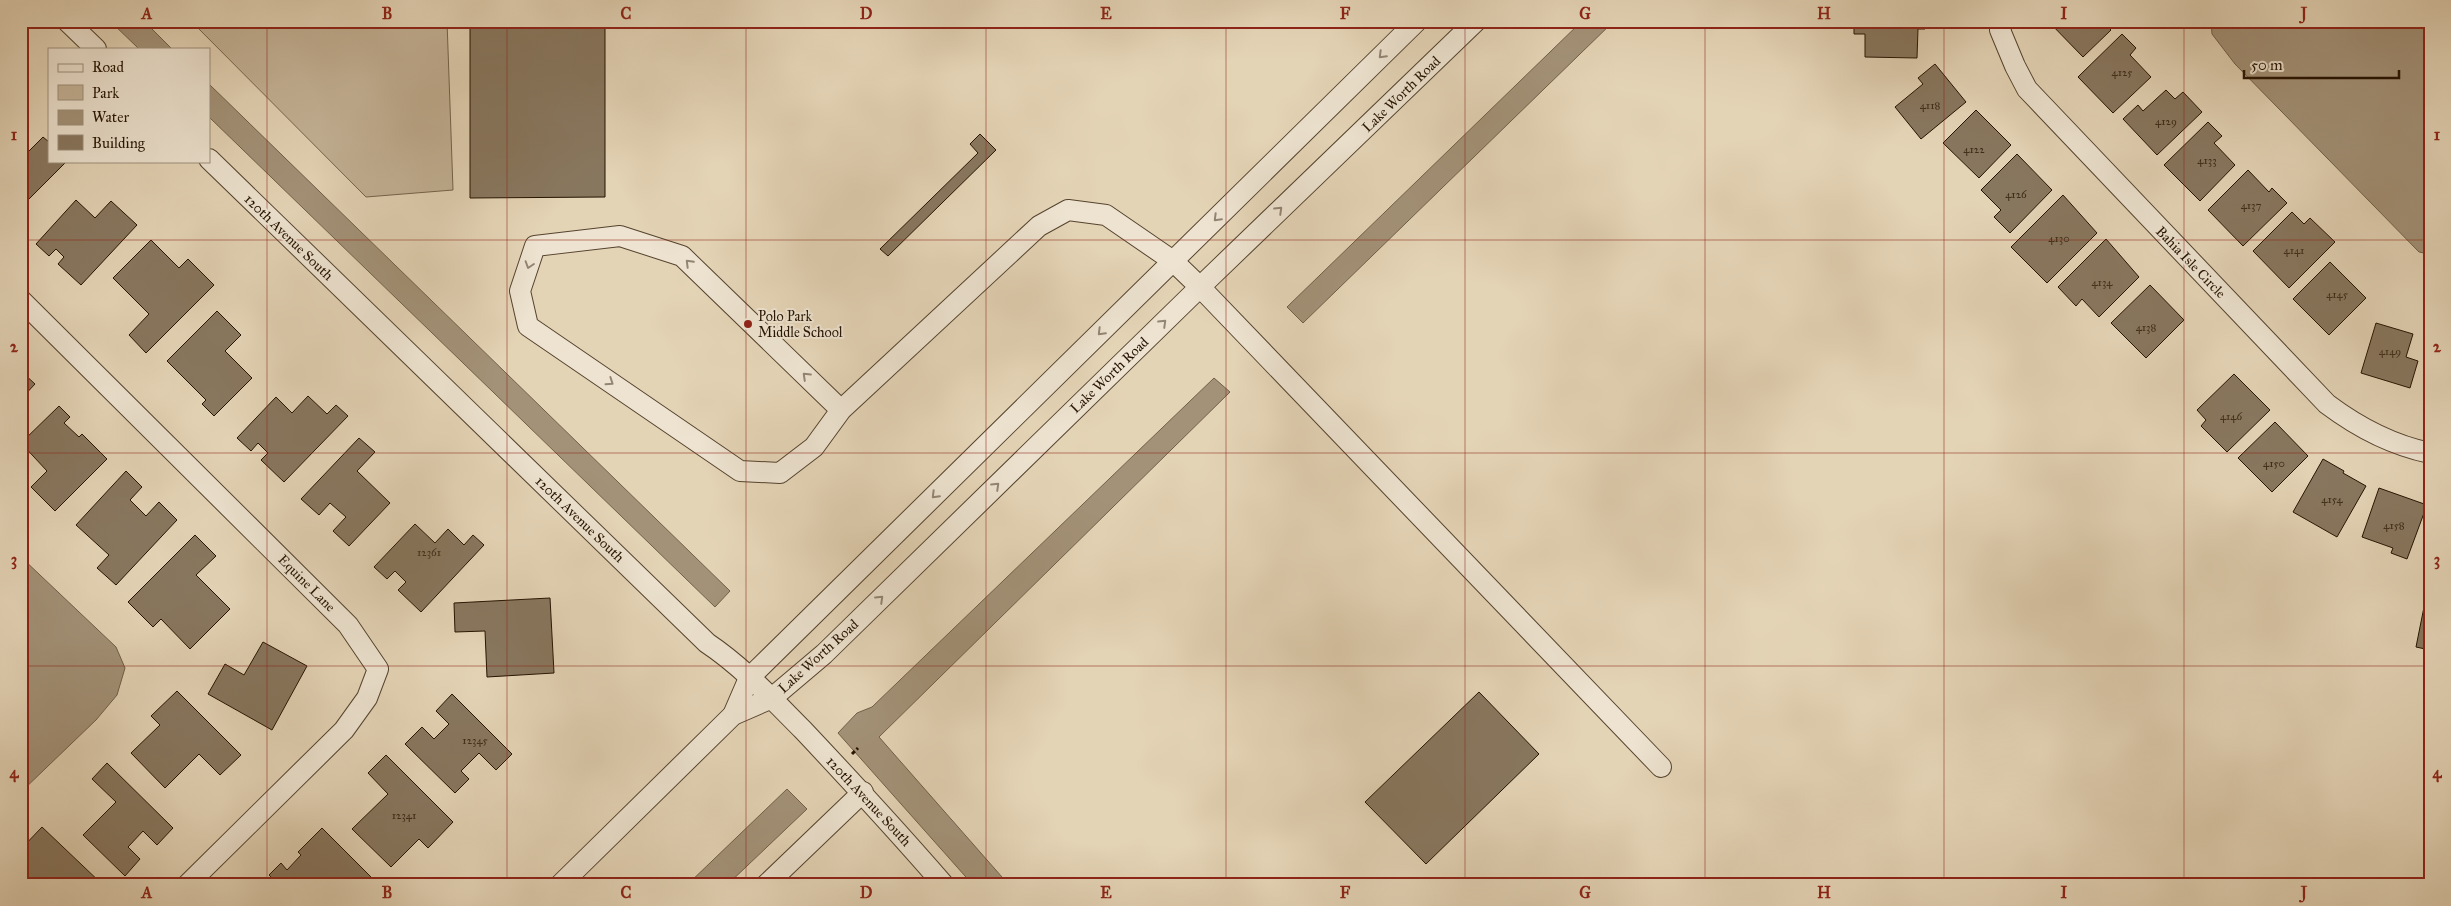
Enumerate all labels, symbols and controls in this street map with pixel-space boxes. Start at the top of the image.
text: A [141,4,153,23]
text: B [382,4,392,23]
text: C [621,4,632,23]
text: D [860,4,873,23]
text: E [1100,4,1112,23]
text: F [1340,4,1351,23]
text: G [1579,4,1591,23]
text: H [1817,4,1831,23]
text: I [2061,4,2068,23]
text: J [2299,4,2308,24]
legend [48,48,210,162]
scale bar [2244,48,2398,80]
one-way arrow [1379,50,1388,59]
street label: Lake Worth Road [1359,53,1444,136]
text: 50 m [2251,56,2283,74]
text: Road [92,58,124,76]
house number: 4125 [2112,66,2132,79]
text: Park [92,84,119,102]
house number: 4118 [1920,99,1940,112]
text: Water [92,108,129,126]
house number: 4129 [2155,115,2177,128]
text: 1 [11,125,18,144]
text: 1 [2434,125,2441,144]
text: Building [92,134,146,152]
house number: 4122 [1963,143,1985,156]
house number: 4133 [2197,154,2217,167]
house number: 4126 [2005,188,2027,201]
street label: 120th Avenue South [241,191,337,284]
house number: 4137 [2241,199,2261,212]
one-way arrow [1274,207,1283,216]
one-way arrow [1213,213,1222,222]
street label: Bahia Isle Circle [2152,223,2229,302]
house number: 4130 [2048,232,2070,245]
house number: 4141 [2284,244,2304,257]
one-way arrow [525,260,535,268]
one-way arrow [686,260,695,269]
house number: 4134 [2091,276,2113,289]
house number: 4145 [2326,288,2348,301]
place label: Polo Park Middle School [758,308,843,341]
marker: Polo Park Middle School [742,318,754,330]
one-way arrow [1157,320,1166,329]
house number: 4138 [2136,321,2157,334]
one-way arrow [1097,326,1106,335]
street label: Lake Worth Road [1067,334,1152,417]
text: 2 [10,337,19,356]
text: 2 [2433,337,2442,356]
house number: 4149 [2379,345,2401,358]
one-way arrow [803,373,812,382]
one-way arrow [604,376,613,385]
house number: 4146 [2220,410,2242,423]
house number: 4150 [2263,457,2285,470]
street label: 120th Avenue South [532,473,628,566]
one-way arrow [990,482,999,491]
one-way arrow [932,489,941,498]
house number: 4154 [2321,493,2344,506]
house number: 4158 [2383,519,2405,532]
house number: 12361 [417,546,441,559]
text: 3 [11,550,17,570]
text: 3 [2434,550,2440,570]
street label: Equine Lane [274,551,339,616]
one-way arrow [874,596,883,605]
street label: Lake Worth Road [775,616,862,697]
house number: 12345 [462,734,488,747]
street label: 120th Avenue South [823,753,915,850]
text: 4 [10,763,20,783]
text: 4 [2433,763,2443,783]
house number: 12341 [392,809,416,822]
text: A [141,883,153,902]
text: B [382,883,392,902]
text: C [621,883,632,902]
text: D [860,883,873,902]
text: E [1100,883,1112,902]
text: F [1340,883,1351,902]
text: G [1579,883,1591,902]
text: H [1817,883,1831,902]
text: I [2061,883,2068,902]
text: J [2299,883,2308,903]

